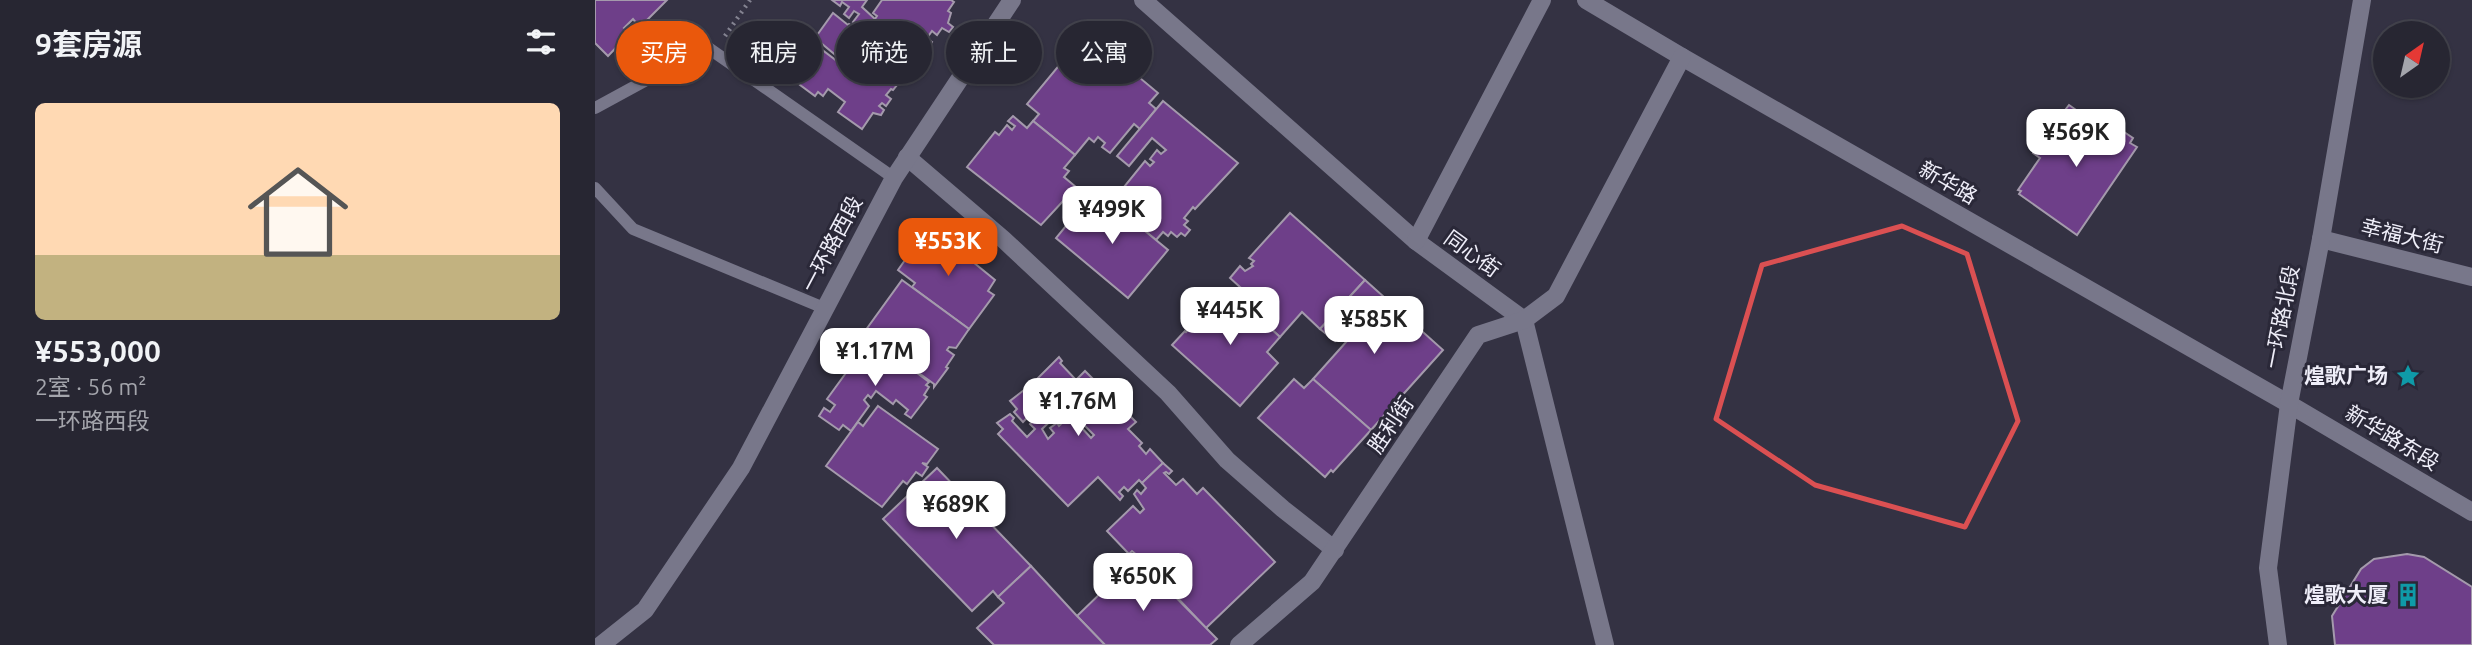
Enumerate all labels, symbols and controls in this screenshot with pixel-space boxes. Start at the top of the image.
chip: 买房 [616,21,712,84]
chip: 租房 [726,21,822,84]
chip: 筛选 [836,21,932,84]
chip: 新上 [946,21,1042,84]
chip: 公寓 [1056,21,1152,84]
north arrow [2373,21,2450,98]
map controls [2373,21,2450,98]
icon: filters [522,23,560,61]
text: 9套房源 [35,27,142,61]
pin: ¥569K [2027,110,2125,169]
text: ¥569K [2042,119,2110,144]
icon: home [235,149,361,275]
street label: 新华路 [1915,156,1982,208]
pin: ¥499K [1063,187,1161,246]
street label: 一环路西段 [796,192,866,296]
text: ¥499K [1078,196,1146,221]
street label: 幸福大街 [2359,213,2446,257]
pin: ¥553K [899,218,997,278]
street label: 同心街 [1440,225,1505,281]
text: ¥553K [914,228,982,253]
street label: 一环路北段 [2259,263,2303,371]
pin: ¥445K [1181,288,1279,347]
pin: ¥585K [1325,296,1423,356]
text: ¥445K [1196,297,1264,322]
text: ¥585K [1340,306,1408,331]
pin: ¥1.17M [818,328,932,388]
text: ¥553,000 [35,334,161,368]
text: ¥1.17M [836,338,914,363]
place icon: 煌歌广场 [2394,362,2422,390]
place label: 煌歌广场 [2304,363,2388,387]
text: 2室 · 56 m² [35,374,146,399]
pin: ¥1.76M [1021,378,1135,438]
text: ¥1.76M [1039,388,1117,413]
street label: 胜利街 [1363,392,1418,457]
street label: 新华路东段 [2341,400,2444,474]
text: 一环路西段 [35,408,150,433]
pin: ¥689K [907,482,1005,541]
text: ¥689K [922,491,990,516]
pin: ¥650K [1094,554,1192,613]
text: ¥650K [1109,563,1177,588]
building icon: 煌歌大厦 [2394,581,2422,609]
place label: 煌歌大厦 [2304,582,2388,606]

